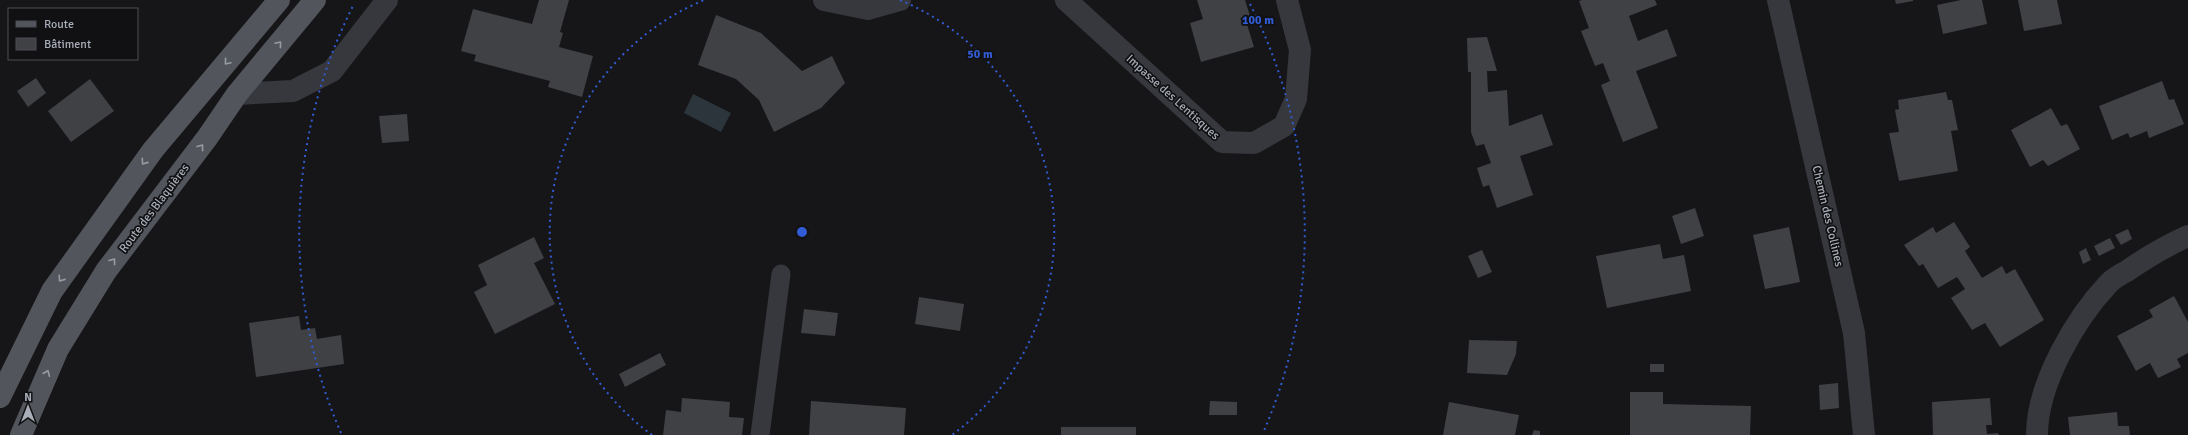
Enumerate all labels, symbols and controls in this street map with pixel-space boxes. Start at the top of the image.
legend [8,8,138,60]
text: 100 m [1242,13,1274,28]
text: Route [44,17,74,32]
text: Bâtiment [44,37,91,52]
one-way arrow [274,41,281,48]
text: 50 m [967,47,993,62]
street label: Impasse des Lentisques [1123,52,1222,143]
one-way arrow [224,57,231,65]
one-way arrow [196,145,203,152]
one-way arrow [141,158,149,165]
street label: Route des Blaquières [116,161,193,256]
street label: Chemin des Collines [1809,164,1846,268]
centre of rings [795,225,809,239]
one-way arrow [108,259,115,266]
one-way arrow [59,275,66,282]
one-way arrow [43,370,51,377]
north arrow [8,387,48,427]
text: N [24,391,32,404]

